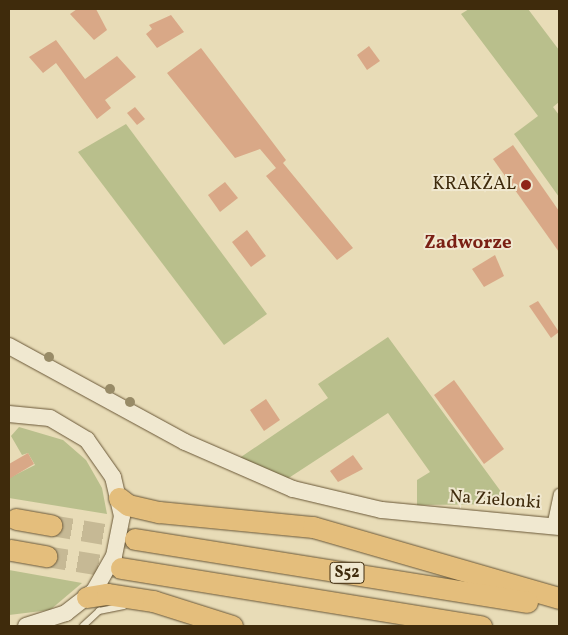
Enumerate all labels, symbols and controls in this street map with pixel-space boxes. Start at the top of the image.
place label: KRAKŻAL [432,174,516,196]
marker: KRAKŻAL [520,179,532,191]
district label: Zadworze [424,233,512,255]
street label: Na Zielonki [448,487,542,515]
road number: S52 [330,560,364,586]

